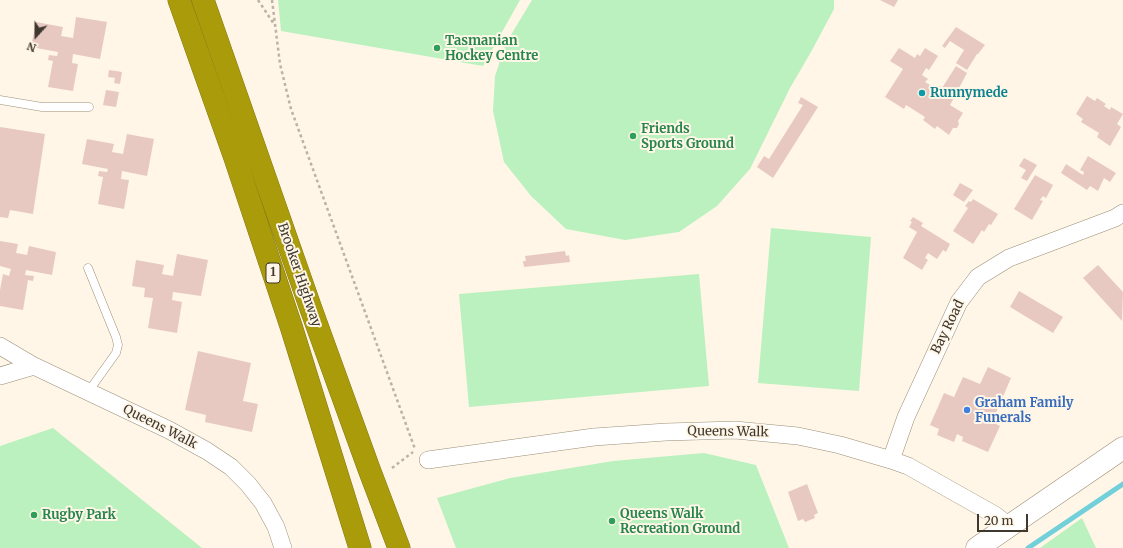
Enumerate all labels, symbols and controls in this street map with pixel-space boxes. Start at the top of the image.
north arrow [16,16,56,56]
place label: Tasmanian Hockey Centre [445,33,538,64]
text: N [25,39,38,55]
marker: Tasmanian Hockey Centre [432,43,442,53]
place label: Runnymede [930,85,1008,101]
marker: Runnymede [917,88,927,98]
place label: Friends Sports Ground [641,121,734,152]
marker: Friends Sports Ground [628,131,638,141]
street label: Brooker Highway [274,221,324,329]
road number: 1 [266,263,280,283]
street label: Bay Road [928,298,968,356]
place label: Graham Family Funerals [975,395,1073,426]
street label: Queens Walk [120,402,200,452]
marker: Graham Family Funerals [962,405,972,415]
street label: Queens Walk [687,423,769,441]
place label: Queens Walk Recreation Ground [620,506,740,537]
scale bar [979,506,1030,532]
place label: Rugby Park [42,507,116,523]
marker: Rugby Park [29,510,39,520]
text: 20 m [984,513,1013,528]
marker: Queens Walk Recreation Ground [607,516,617,526]

